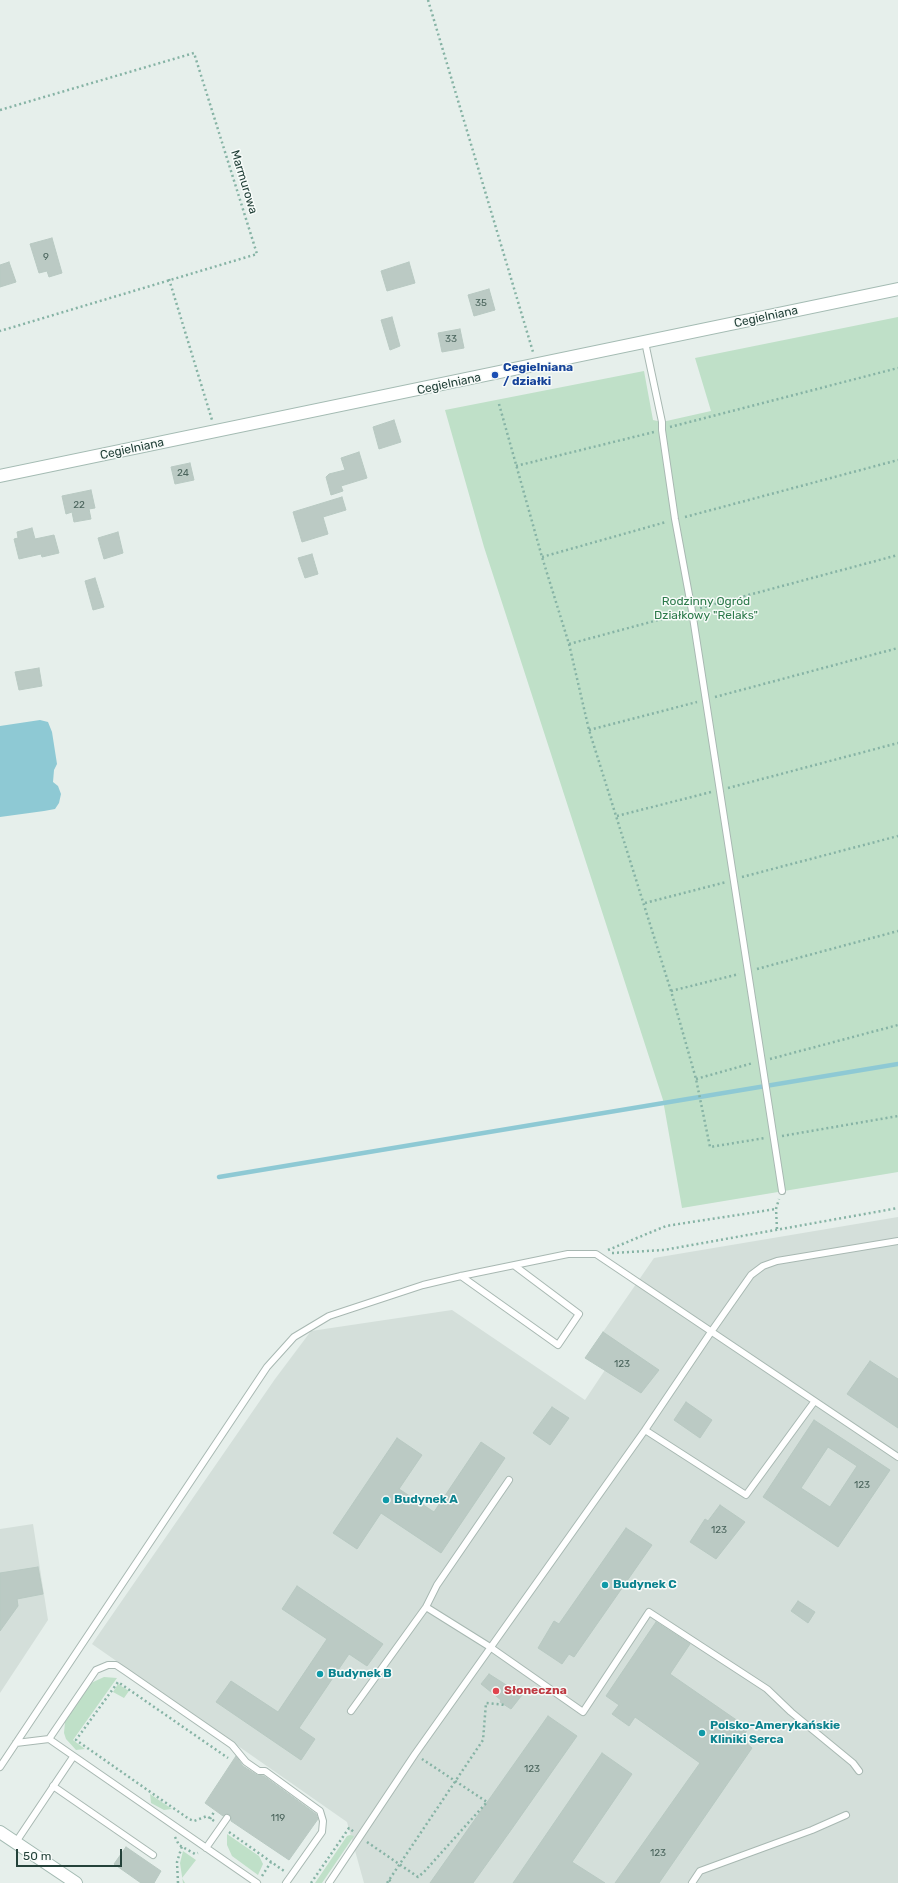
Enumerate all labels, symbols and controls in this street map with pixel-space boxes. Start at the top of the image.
street label: Marmurowa [227,148,261,216]
house number: 9 [43,251,49,263]
house number: 35 [475,297,487,309]
street label: Cegielniana [733,303,799,331]
house number: 33 [445,333,457,345]
place label: Cegielniana / działki [503,361,573,389]
street label: Cegielniana [416,370,482,398]
marker: Cegielniana / działki [490,370,500,380]
street label: Cegielniana [99,435,165,463]
house number: 24 [177,467,189,479]
house number: 22 [73,499,85,511]
park label: Rodzinny Ogród Działkowy "Relaks" [654,595,758,623]
house number: 123 [614,1358,630,1370]
house number: 123 [854,1479,870,1491]
place label: Budynek A [394,1493,458,1507]
marker: Budynek A [381,1495,391,1505]
house number: 123 [711,1524,727,1536]
place label: Budynek C [613,1578,677,1592]
marker: Budynek C [600,1580,610,1590]
place label: Budynek B [328,1667,392,1681]
marker: Budynek B [315,1669,325,1679]
place label: Słoneczna [504,1684,567,1698]
marker: Słoneczna [491,1686,501,1696]
place label: Polsko-Amerykańskie Kliniki Serca [710,1719,840,1747]
marker: Polsko-Amerykańskie Kliniki Serca [697,1728,707,1738]
house number: 123 [524,1763,540,1775]
house number: 119 [271,1812,285,1824]
scale bar [18,1841,124,1867]
house number: 123 [650,1847,666,1859]
text: 50 m [23,1849,51,1863]

